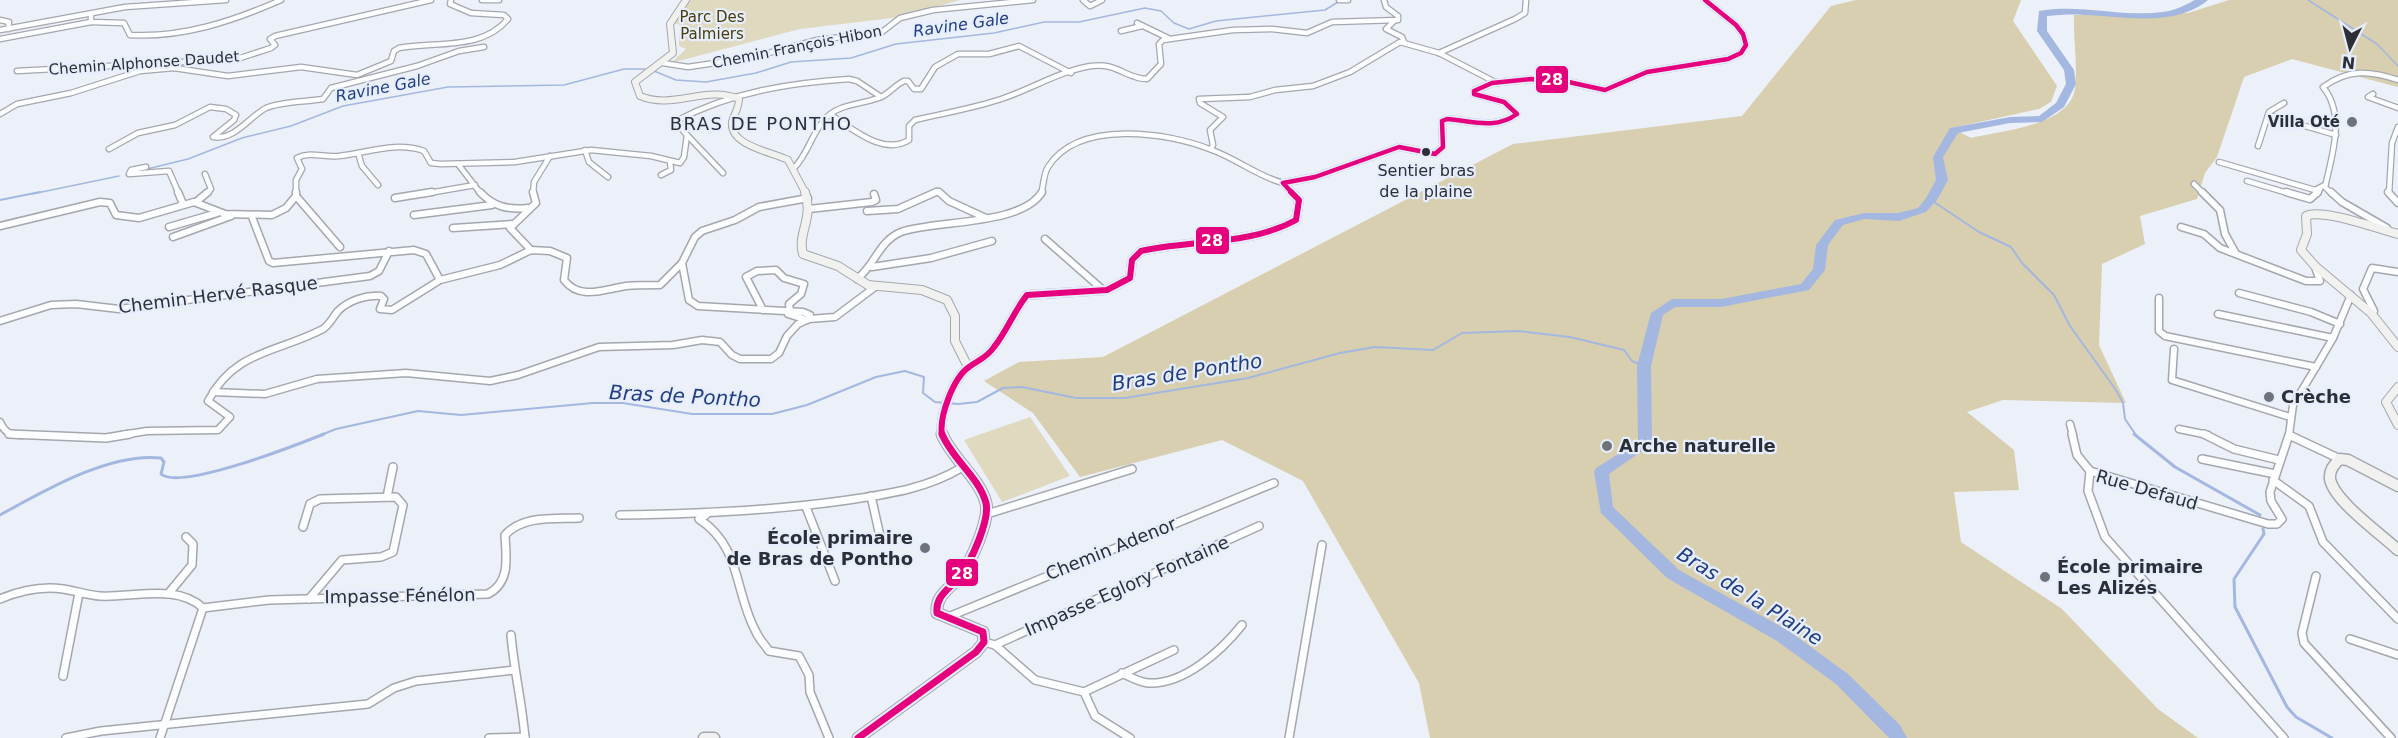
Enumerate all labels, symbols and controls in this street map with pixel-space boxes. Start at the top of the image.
park label: Parc Des Palmiers [679,8,745,43]
water label: Ravine Gale [912,8,1010,41]
north arrow [2320,18,2380,78]
street label: Chemin François Hibon [711,22,883,72]
street label: Chemin Alphonse Daudet [48,47,240,79]
text: N [2341,52,2356,73]
line badge: 28 [1535,65,1569,94]
water label: Ravine Gale [334,69,432,106]
text: 28 [1541,70,1563,89]
district label: BRAS DE PONTHO [670,113,852,134]
place label: Villa Oté [2268,113,2340,131]
marker: Villa Oté [2345,115,2359,129]
marker: Sentier bras de la plaine [1420,146,1432,158]
place label: Sentier bras de la plaine [1377,161,1475,201]
line badge: 28 [1195,226,1230,255]
text: 28 [1201,231,1223,250]
street label: Chemin Hervé Rasque [117,272,319,317]
water label: Bras de Pontho [1110,348,1264,396]
water label: Bras de Pontho [608,380,762,412]
place label: Crèche [2281,386,2351,407]
marker: Crèche [2262,390,2276,404]
place label: Arche naturelle [1619,435,1776,456]
marker: Arche naturelle [1600,439,1614,453]
street label: Rue Defaud [2094,465,2201,514]
street label: Chemin Adenor [1042,513,1180,584]
place label: École primaire de Bras de Pontho [726,527,913,569]
street label: Impasse Eglory Fontaine [1022,531,1232,640]
marker: École primaire de Bras de Pontho [918,541,932,555]
water label: Bras de la Plaine [1673,542,1827,650]
place label: École primaire Les Alizés [2057,556,2203,598]
line badge: 28 [945,558,979,587]
text: 28 [951,564,973,583]
marker: École primaire Les Alizés [2038,570,2052,584]
street label: Impasse Fénélon [324,584,476,607]

